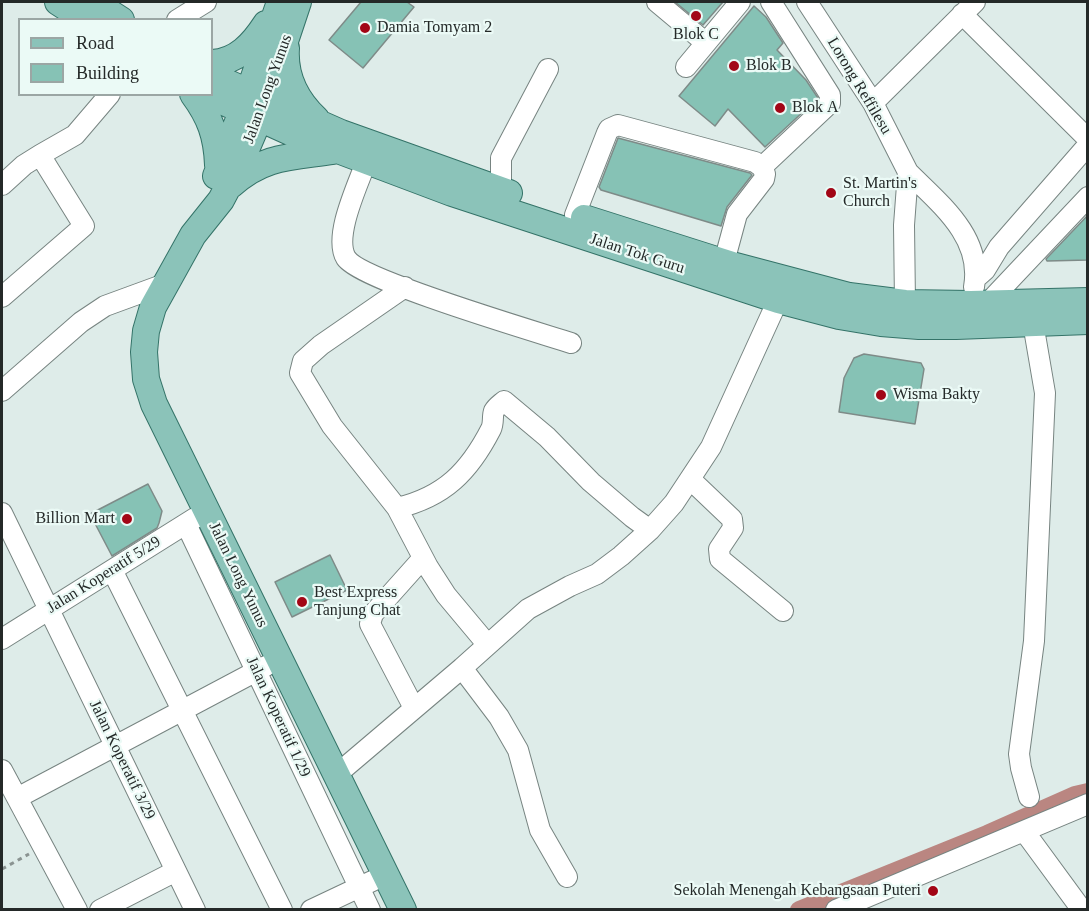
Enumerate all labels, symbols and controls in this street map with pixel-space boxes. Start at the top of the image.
marker: Blok C [689,9,703,23]
legend [18,18,213,96]
place label: Damia Tomyam 2 [377,18,492,38]
marker: Damia Tomyam 2 [358,21,372,35]
place label: Blok C [673,25,719,45]
street label: Jalan Long Yunus [239,32,297,146]
text: Road [76,33,114,53]
street label: Lorong Reffilesu [823,34,895,138]
place label: Blok B [746,56,792,76]
marker: Blok B [727,59,741,73]
text: Building [76,63,139,83]
place label: Blok A [792,98,839,118]
marker: Blok A [773,101,787,115]
place label: St. Martin's Church [843,174,917,212]
marker: St. Martin's Church [824,186,838,200]
street label: Jalan Tok Guru [587,230,687,278]
place label: Wisma Bakty [893,385,980,405]
marker: Wisma Bakty [874,388,888,402]
place label: Billion Mart [35,509,115,529]
marker: Billion Mart [120,512,134,526]
street label: Jalan Long Yunus [204,519,272,631]
street label: Jalan Koperatif 5/29 [44,532,164,618]
place label: Best Express Tanjung Chat [314,583,400,621]
marker: Best Express Tanjung Chat [295,595,309,609]
street label: Jalan Koperatif 1/29 [242,654,314,780]
street label: Jalan Koperatif 3/29 [85,697,159,823]
place label: Sekolah Menengah Kebangsaan Puteri [674,881,921,901]
marker: Sekolah Menengah Kebangsaan Puteri [926,884,940,898]

